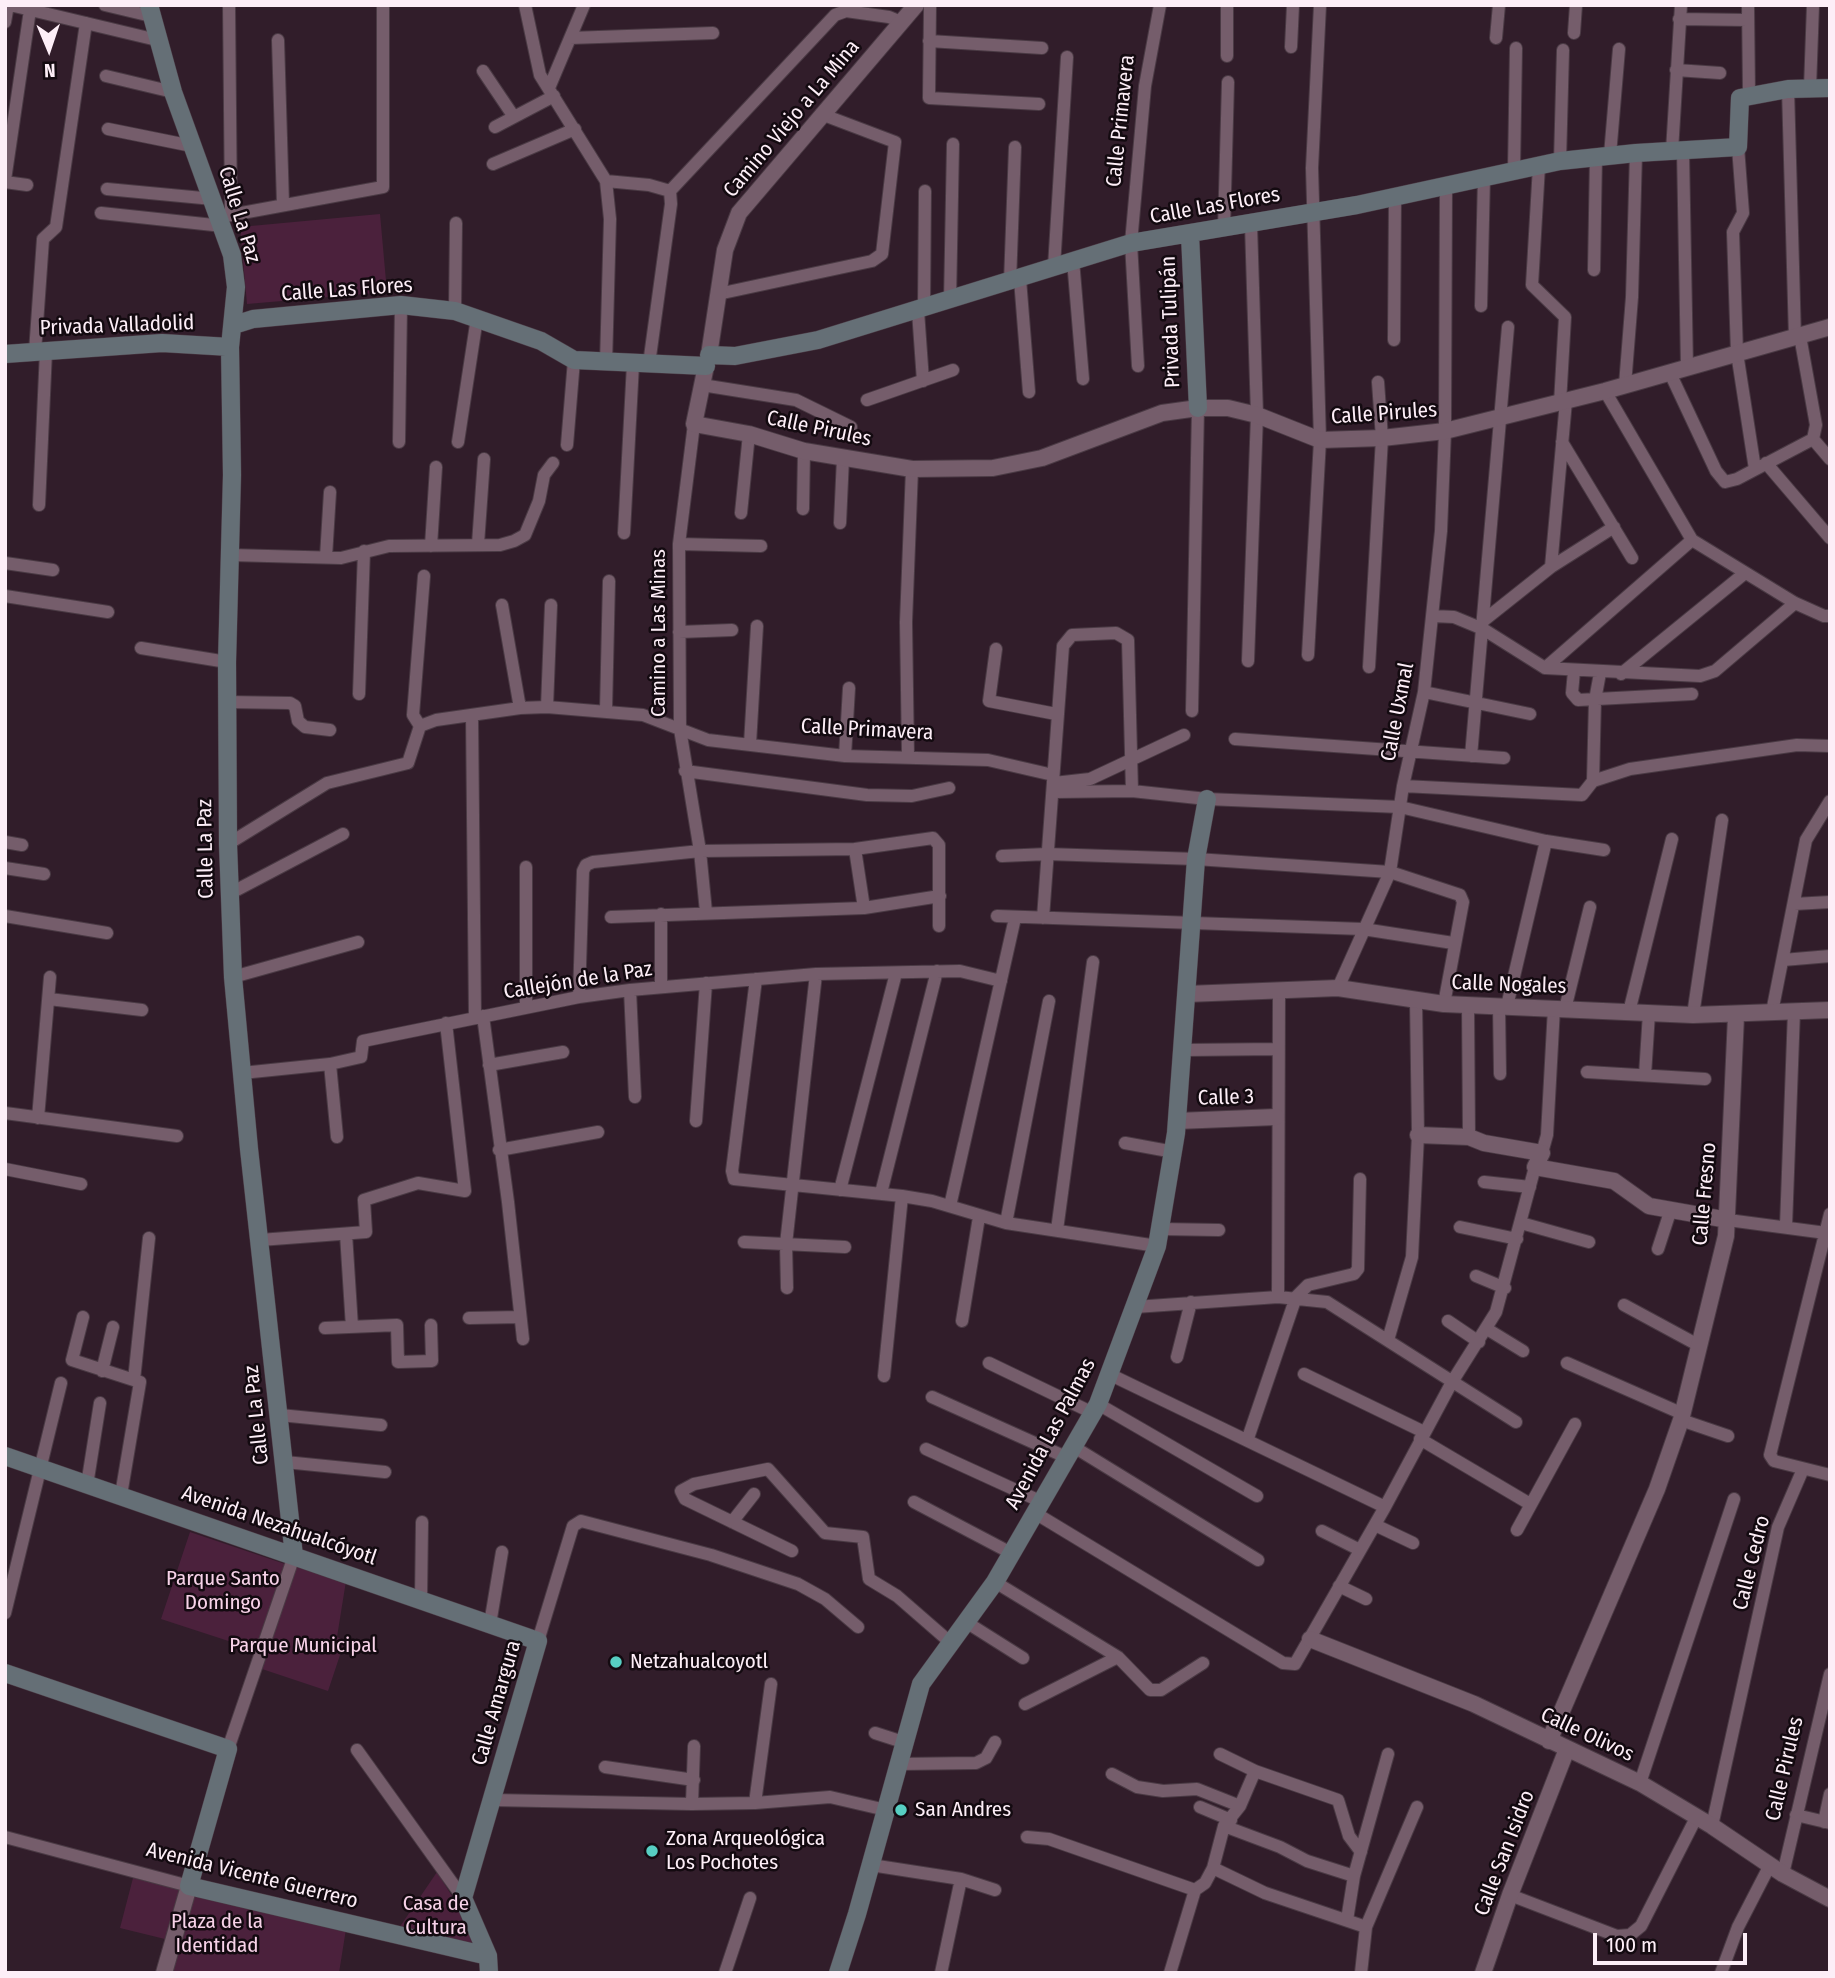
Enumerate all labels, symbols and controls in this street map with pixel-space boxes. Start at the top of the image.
north arrow [14,14,84,84]
street label: Camino Viejo a La Mina [719,35,865,203]
street label: Calle Primavera [1102,54,1140,188]
text: N [44,59,56,82]
street label: Calle La Paz [212,164,266,266]
street label: Calle Las Flores [1148,182,1282,230]
street label: Privada Tulipán [1156,256,1186,388]
street label: Calle Las Flores [280,273,414,307]
street label: Privada Valladolid [39,311,195,341]
street label: Calle Pirules [1330,398,1438,430]
street label: Calle Pirules [764,406,874,452]
street label: Camino a Las Minas [646,549,672,717]
street label: Calle Uxmal [1376,660,1420,764]
street label: Calle Primavera [800,714,934,746]
street label: Calle La Paz [193,799,219,899]
street label: Callejón de la Paz [502,957,654,1005]
street label: Calle Nogales [1451,970,1567,1000]
street label: Calle 3 [1197,1084,1255,1112]
street label: Calle Fresno [1688,1141,1722,1247]
street label: Avenida Las Palmas [1001,1354,1101,1514]
street label: Calle La Paz [239,1364,275,1466]
street label: Avenida Nezahualcóyotl [178,1481,380,1571]
street label: Calle Cedro [1728,1513,1776,1613]
park label: Parque Santo Domingo [166,1566,280,1616]
park label: Parque Municipal [229,1633,377,1659]
street label: Calle Amargura [467,1638,527,1768]
place label: Netzahualcoyotl [630,1649,768,1675]
marker: Netzahualcoyotl [608,1654,624,1670]
street label: Calle Olivos [1536,1702,1638,1768]
street label: Calle Pirules [1761,1714,1809,1824]
street label: Calle San Isidro [1470,1787,1540,1919]
place label: San Andres [915,1797,1011,1823]
marker: San Andres [893,1802,909,1818]
place label: Zona Arqueológica Los Pochotes [666,1826,825,1876]
street label: Avenida Vicente Guerrero [144,1838,360,1914]
marker: Zona Arqueológica Los Pochotes [644,1843,660,1859]
park label: Casa de Cultura [403,1891,469,1941]
park label: Plaza de la Identidad [171,1909,263,1959]
scale bar [1597,1918,1751,1962]
text: 100 m [1606,1932,1657,1958]

